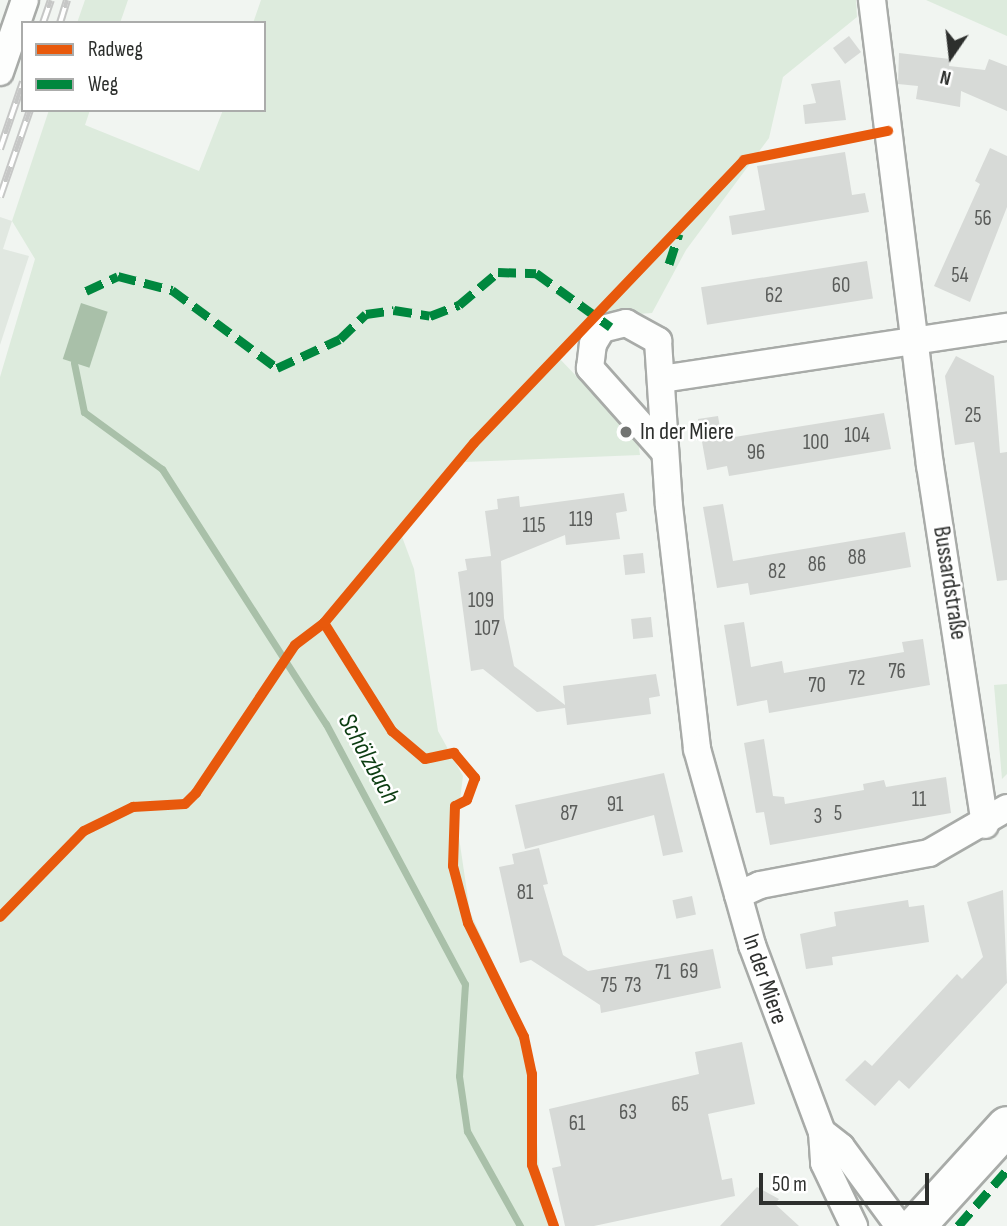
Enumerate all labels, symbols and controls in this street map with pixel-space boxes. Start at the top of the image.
legend [21,21,266,112]
north arrow [916,21,986,91]
text: Radweg [88,37,143,62]
text: N [938,64,954,89]
text: Weg [88,72,118,97]
house number: 56 [974,206,992,232]
house number: 54 [951,263,969,289]
house number: 60 [832,273,850,299]
house number: 62 [765,283,783,309]
house number: 25 [964,403,982,429]
place label: In der Miere [640,418,734,446]
house number: 104 [844,423,870,449]
marker: In der Miere [618,424,634,440]
house number: 100 [803,430,829,456]
house number: 96 [747,440,765,466]
house number: 119 [569,507,593,533]
house number: 115 [522,513,546,539]
street label: Bussardstraße [927,524,973,642]
house number: 88 [848,545,866,571]
house number: 86 [808,552,826,578]
house number: 82 [768,559,786,585]
house number: 109 [468,588,494,614]
house number: 107 [474,616,500,642]
house number: 76 [888,659,906,685]
house number: 72 [848,666,866,692]
house number: 70 [808,673,826,699]
water label: Schölzbach [330,708,406,810]
house number: 11 [912,787,926,813]
house number: 91 [607,792,623,818]
house number: 87 [560,801,578,827]
house number: 5 [834,801,842,827]
house number: 3 [814,804,822,830]
house number: 81 [517,880,533,906]
street label: In der Miere [736,930,794,1028]
house number: 69 [680,959,698,985]
house number: 71 [655,960,671,986]
house number: 75 [601,973,617,999]
house number: 73 [624,973,642,999]
house number: 65 [671,1092,689,1118]
house number: 63 [619,1100,637,1126]
house number: 61 [569,1111,585,1137]
scale bar [762,1160,932,1204]
text: 50 m [772,1172,807,1197]

